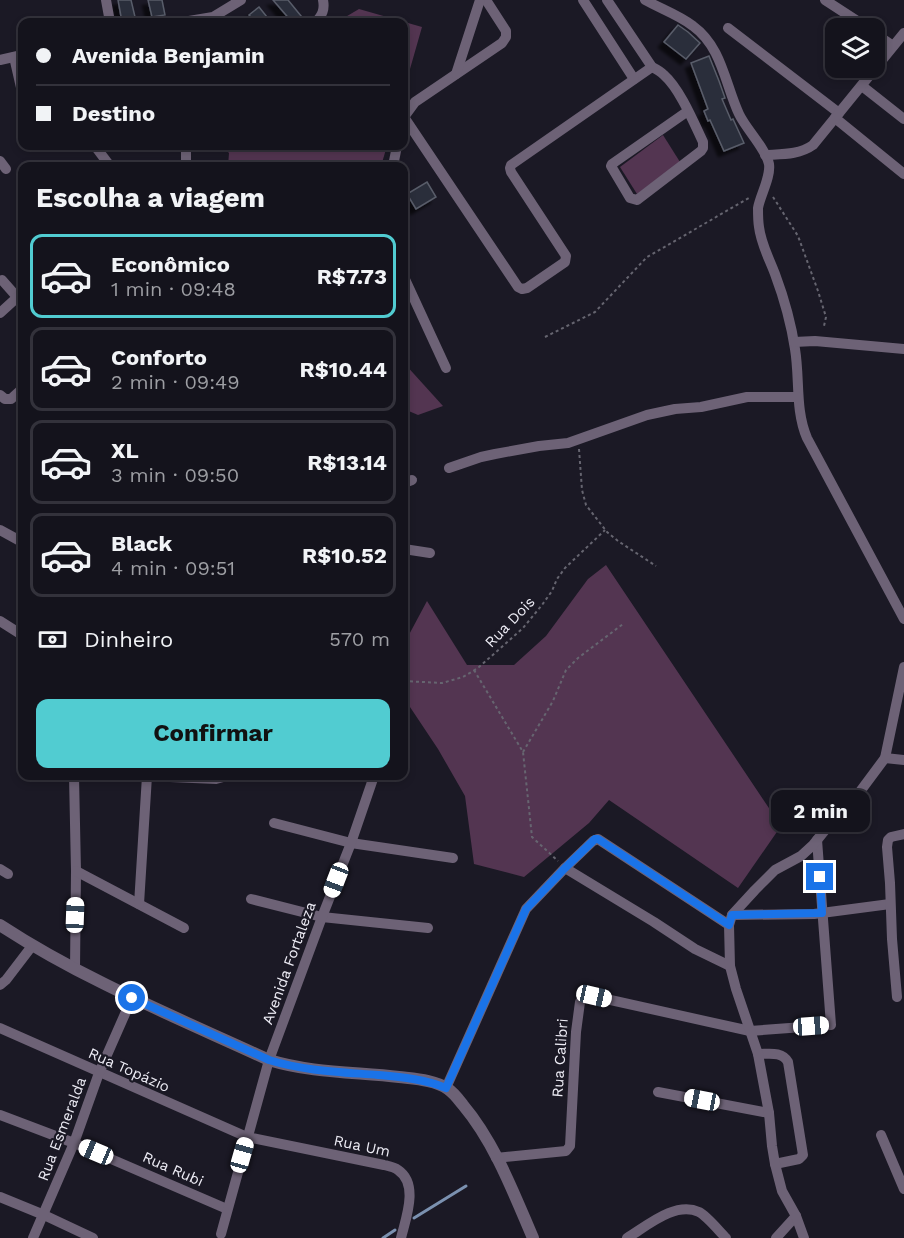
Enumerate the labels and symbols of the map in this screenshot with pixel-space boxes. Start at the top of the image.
street label: Rua Dois [481,593,539,651]
callout: 2 min [770,790,870,832]
car [321,860,351,900]
route end [806,863,833,890]
car [65,897,85,933]
street label: Avenida Fortaleza [258,899,320,1027]
car [574,983,614,1009]
route start [118,984,145,1011]
car [792,1016,830,1036]
street label: Rua Calibri [548,1018,572,1098]
street label: Rua Topázio [85,1044,173,1096]
street label: Rua Esmeralda [34,1074,90,1183]
car [683,1088,721,1112]
street label: Rua Um [332,1131,392,1161]
car [228,1135,256,1175]
car [76,1137,116,1167]
street label: Rua Rubi [140,1148,206,1190]

